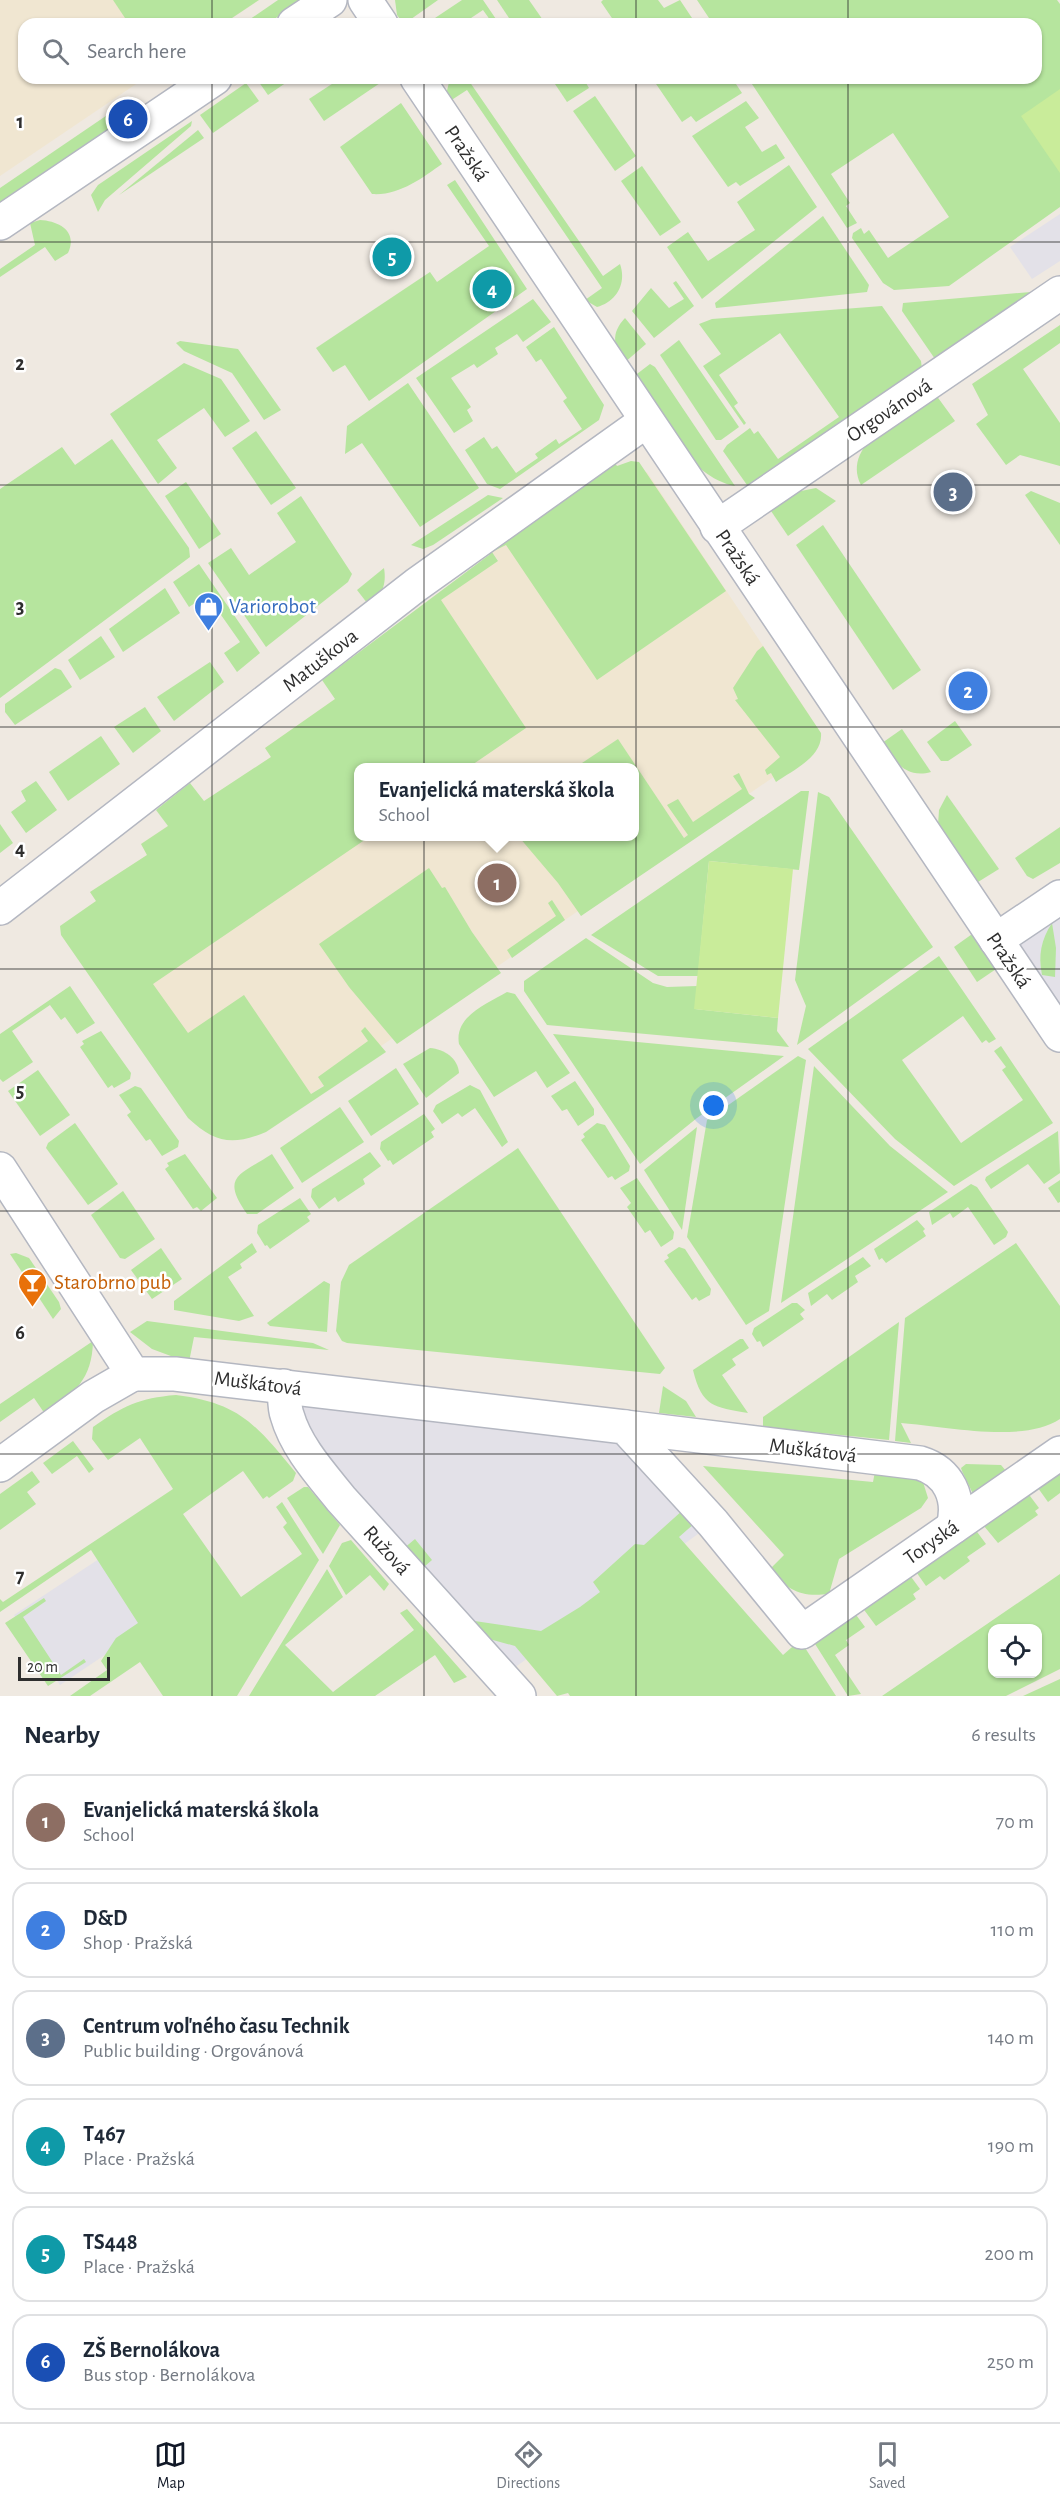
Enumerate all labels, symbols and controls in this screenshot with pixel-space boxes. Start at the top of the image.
search box [18,18,1042,84]
icon: search [39,35,72,68]
text: Search here [87,40,186,62]
pin: 6 [108,96,148,142]
text: 1 [16,112,24,132]
street label: Pražská [440,122,493,185]
pin: 5 [372,234,412,280]
pin: 4 [472,266,512,312]
text: 2 [15,354,25,374]
street label: Orgovánová [843,374,936,446]
pin: 3 [934,470,972,514]
street label: Pražská [711,526,764,589]
shop icon: Variorobot [192,590,224,632]
place label: Variorobot [229,596,316,617]
text: 3 [16,597,24,617]
street label: Matuškova [279,625,362,696]
pin: 2 [948,668,988,714]
popup [354,763,639,841]
text: Evanjelická materská škola [378,779,615,801]
text: School [378,805,430,825]
text: 4 [15,839,25,859]
pin: 1 [478,860,516,906]
street label: Pražská [982,929,1035,992]
text: 5 [16,1081,24,1101]
your location [699,1091,728,1120]
bar icon: Starobrno pub [17,1266,49,1308]
place label: Starobrno pub [54,1272,171,1293]
text: 6 [15,1323,25,1343]
street label: Muškátová [213,1368,303,1399]
street label: Muškátová [768,1435,858,1466]
street label: Toryská [900,1516,963,1569]
street label: Ružová [359,1522,414,1579]
text: 7 [16,1566,25,1586]
map controls [988,1624,1042,1678]
button: locate [988,1624,1042,1678]
scale bar [18,1654,110,1682]
text: 20 m [27,1659,58,1675]
text: Nearby [24,1722,100,1748]
text: 6 results [971,1725,1036,1745]
text: Evanjelická materská škola [83,1799,319,1821]
text: 1 [42,1812,49,1832]
text: 70 m [996,1812,1034,1832]
text: School [83,1825,135,1845]
text: D&D [83,1907,127,1929]
text: 2 [41,1920,50,1940]
text: 110 m [990,1920,1034,1940]
text: Shop · Pražská [83,1933,193,1953]
text: Centrum voľného času Technik [83,2015,350,2037]
text: 3 [41,2028,50,2048]
text: 140 m [988,2028,1034,2048]
text: Public building · Orgovánová [83,2041,304,2061]
text: T467 [83,2123,125,2145]
text: 4 [40,2136,51,2156]
text: 190 m [988,2136,1034,2156]
text: Place · Pražská [83,2149,195,2169]
text: TS448 [83,2231,138,2253]
text: 5 [41,2244,50,2264]
text: 200 m [984,2244,1034,2264]
text: Place · Pražská [83,2257,195,2277]
text: ZŠ Bernolákova [83,2339,220,2361]
text: 6 [41,2352,50,2372]
text: 250 m [987,2352,1034,2372]
text: Bus stop · Bernolákova [83,2365,256,2385]
tab: Map [154,2438,187,2493]
tab: Directions [496,2438,560,2493]
tab: Saved [869,2438,906,2493]

